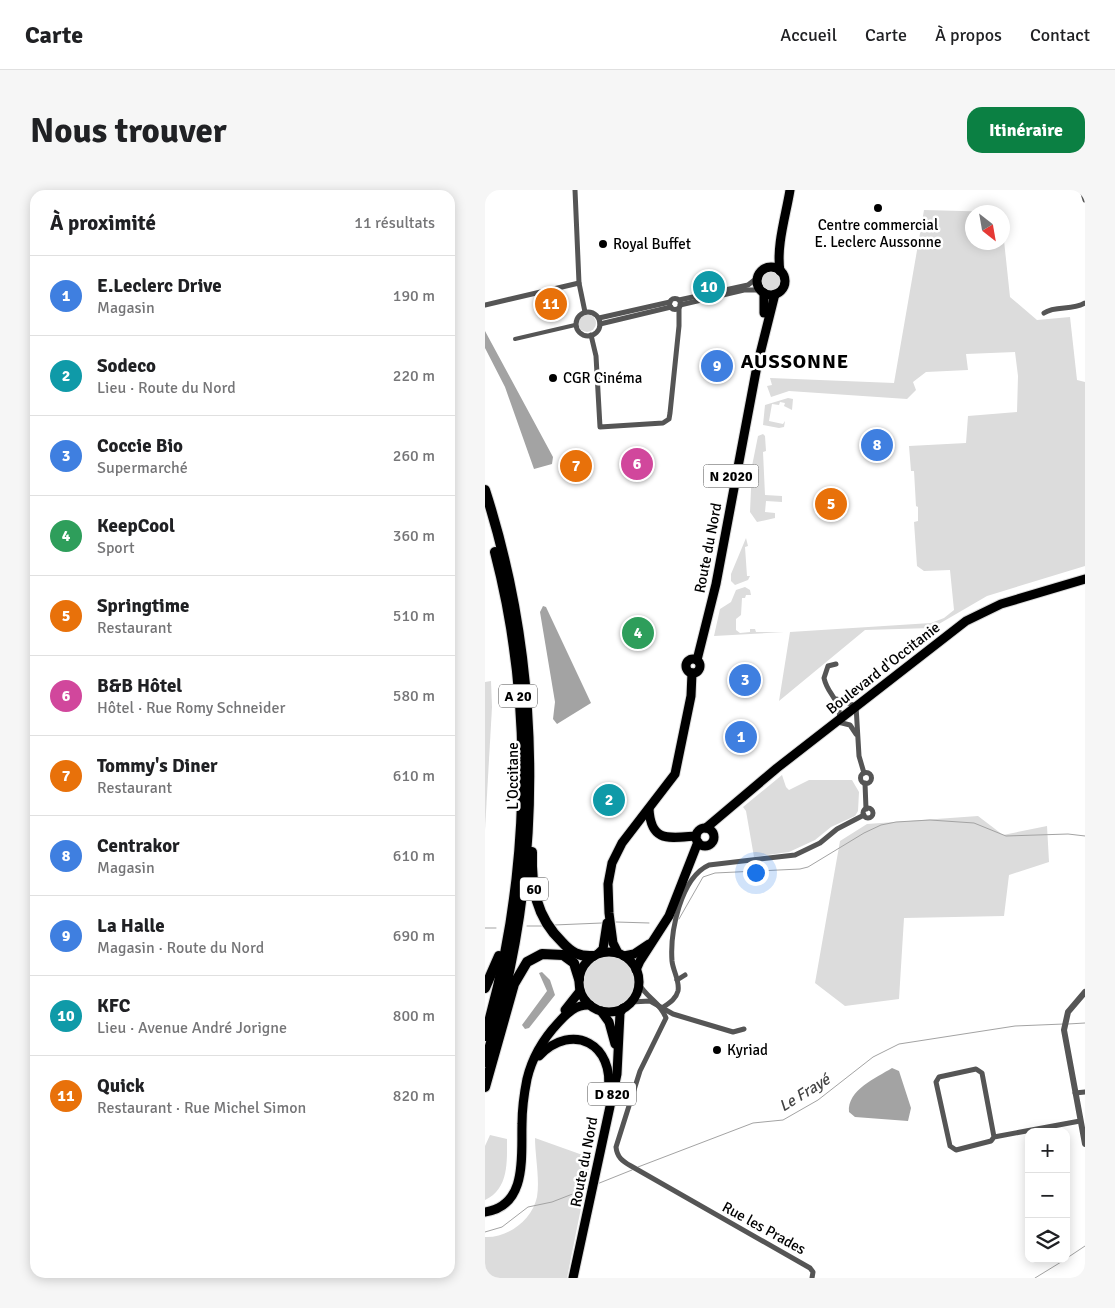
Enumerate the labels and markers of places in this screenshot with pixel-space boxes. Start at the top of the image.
marker: Centre commercial E. Leclerc Aussonne [872,202,884,214]
place label: Centre commercial E. Leclerc Aussonne [814,216,942,251]
place label: Royal Buffet [613,235,691,253]
marker: Royal Buffet [597,238,609,250]
pin: 10 [693,268,725,306]
pin: 11 [535,285,567,323]
pin: 9 [701,347,733,385]
place label: CGR Cinéma [563,369,642,387]
marker: CGR Cinéma [547,372,559,384]
pin: 8 [861,426,893,464]
pin: 6 [621,445,653,483]
pin: 7 [560,447,592,485]
pin: 5 [815,485,847,523]
pin: 4 [622,614,654,652]
pin: 3 [729,661,761,699]
pin: 1 [725,718,757,756]
pin: 2 [593,781,625,819]
place label: Kyriad [727,1041,768,1059]
marker: Kyriad [711,1044,723,1056]

